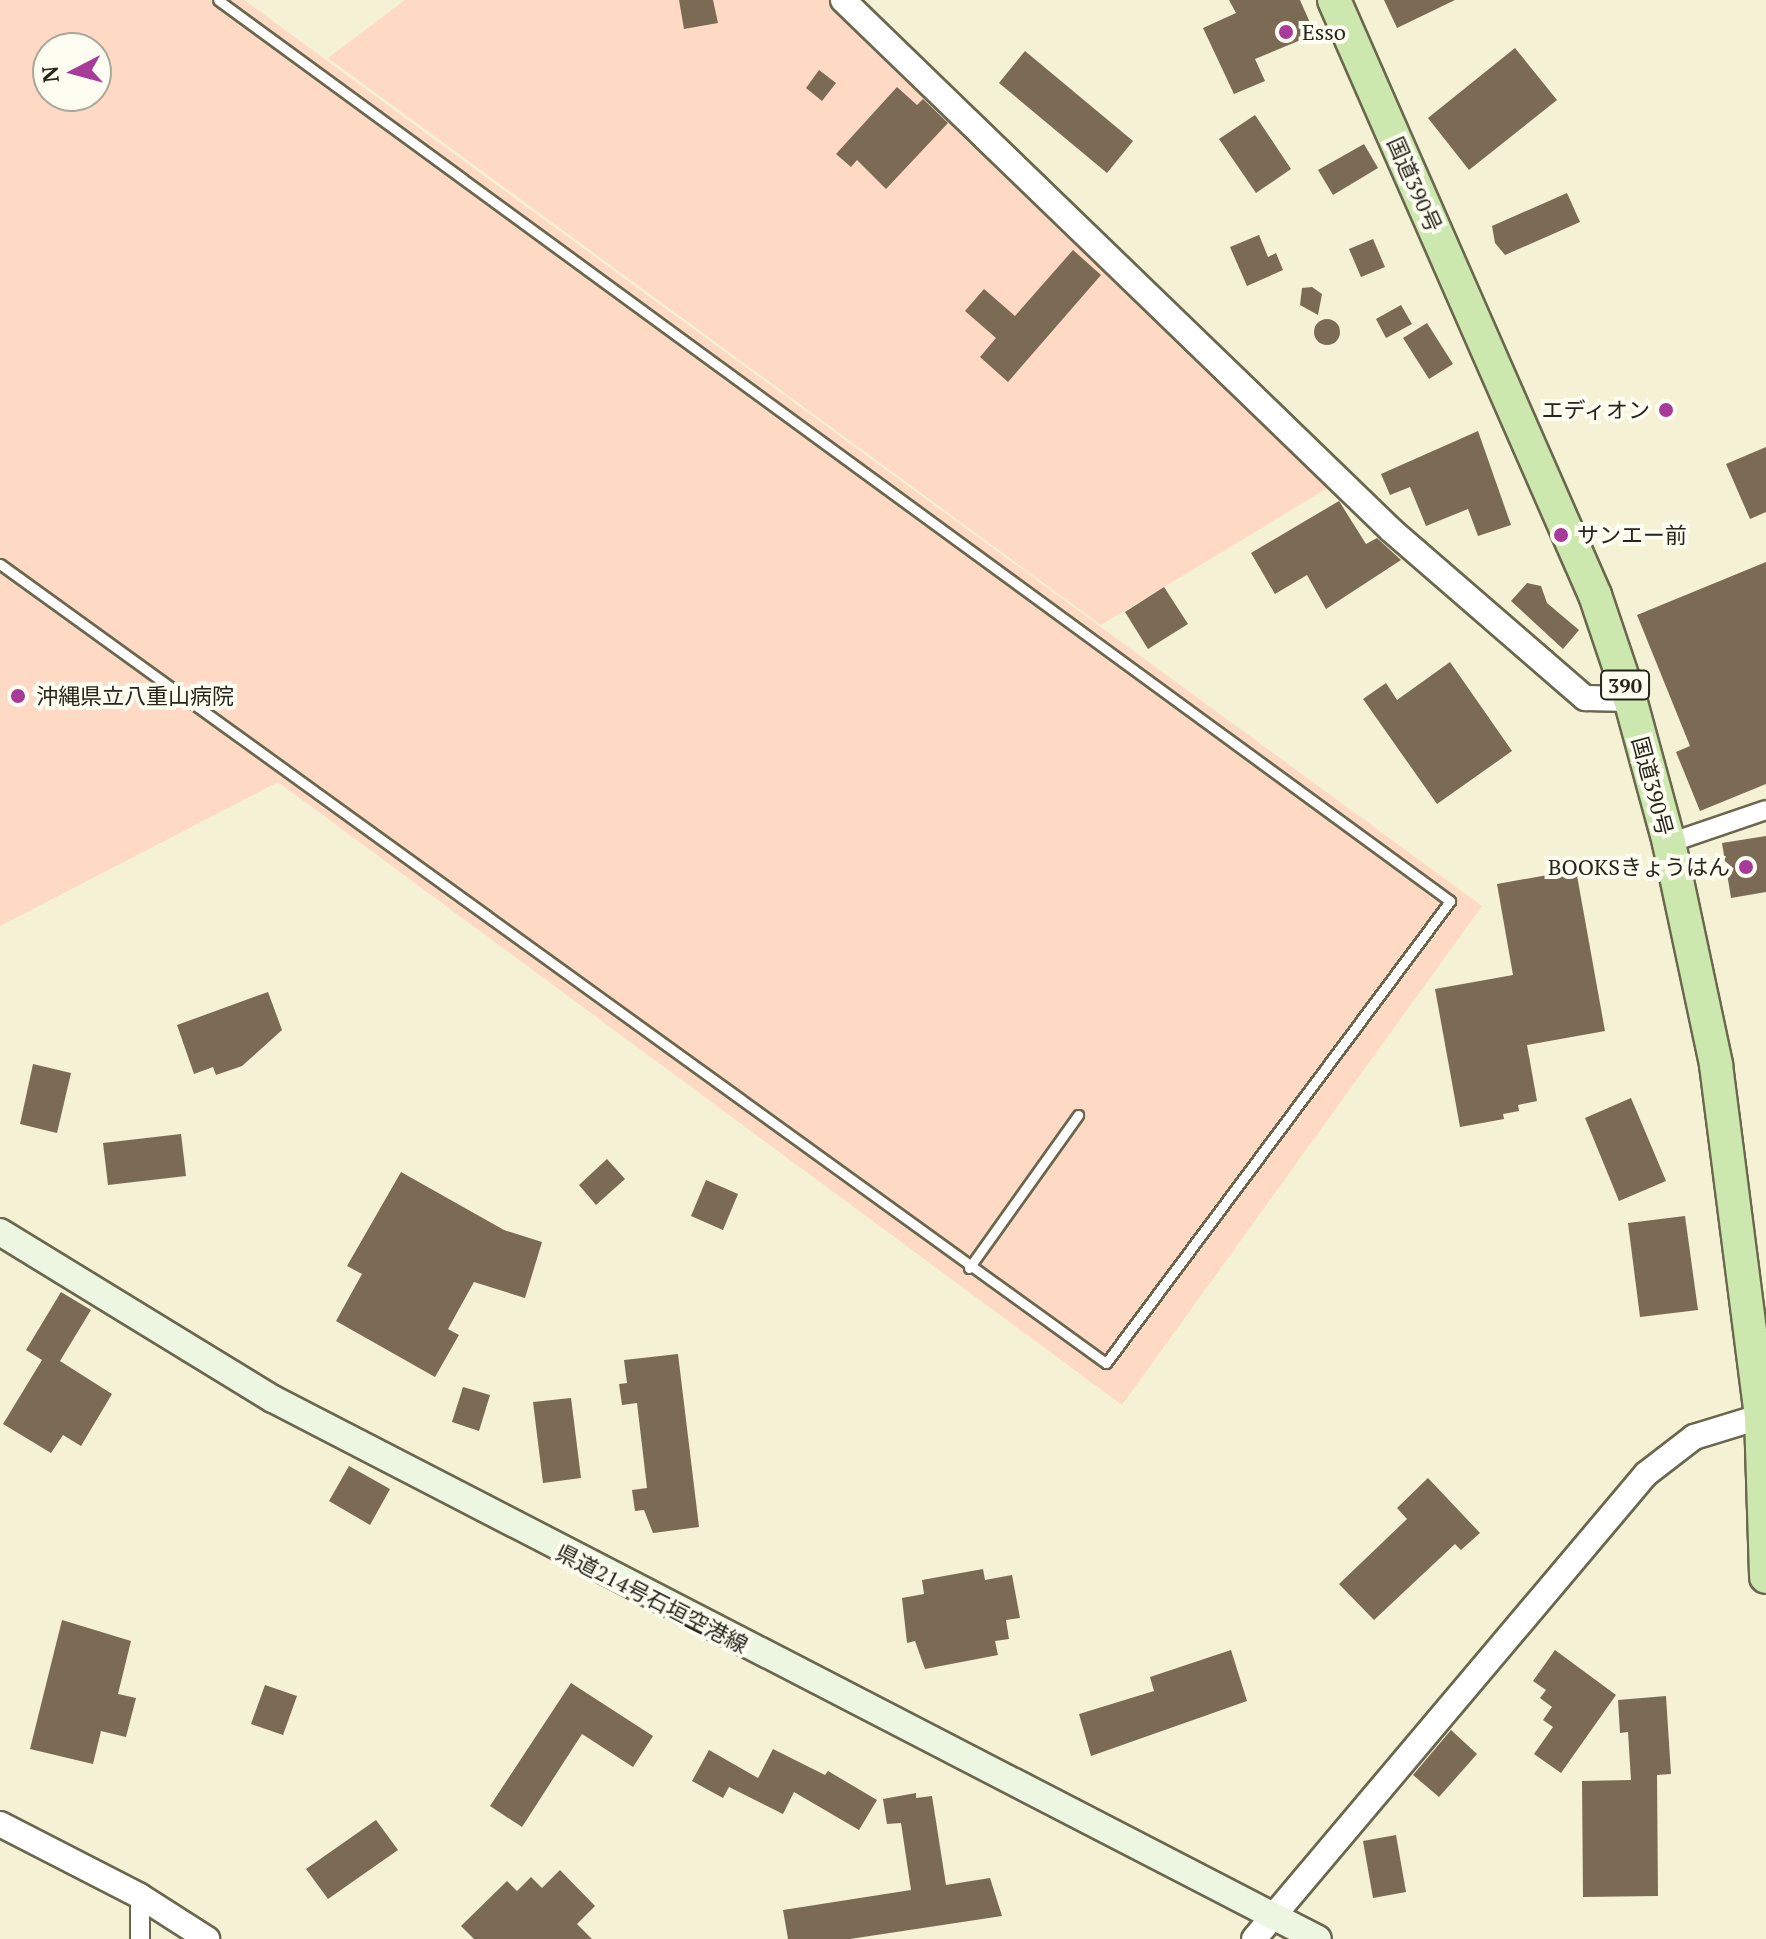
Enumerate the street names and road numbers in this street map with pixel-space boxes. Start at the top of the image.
street label: 国道390号 [1382,132,1448,236]
road number: 390 [1599,669,1651,701]
street label: 国道390号 [1627,734,1679,838]
street label: 県道214号石垣空港線 [552,1538,752,1658]

